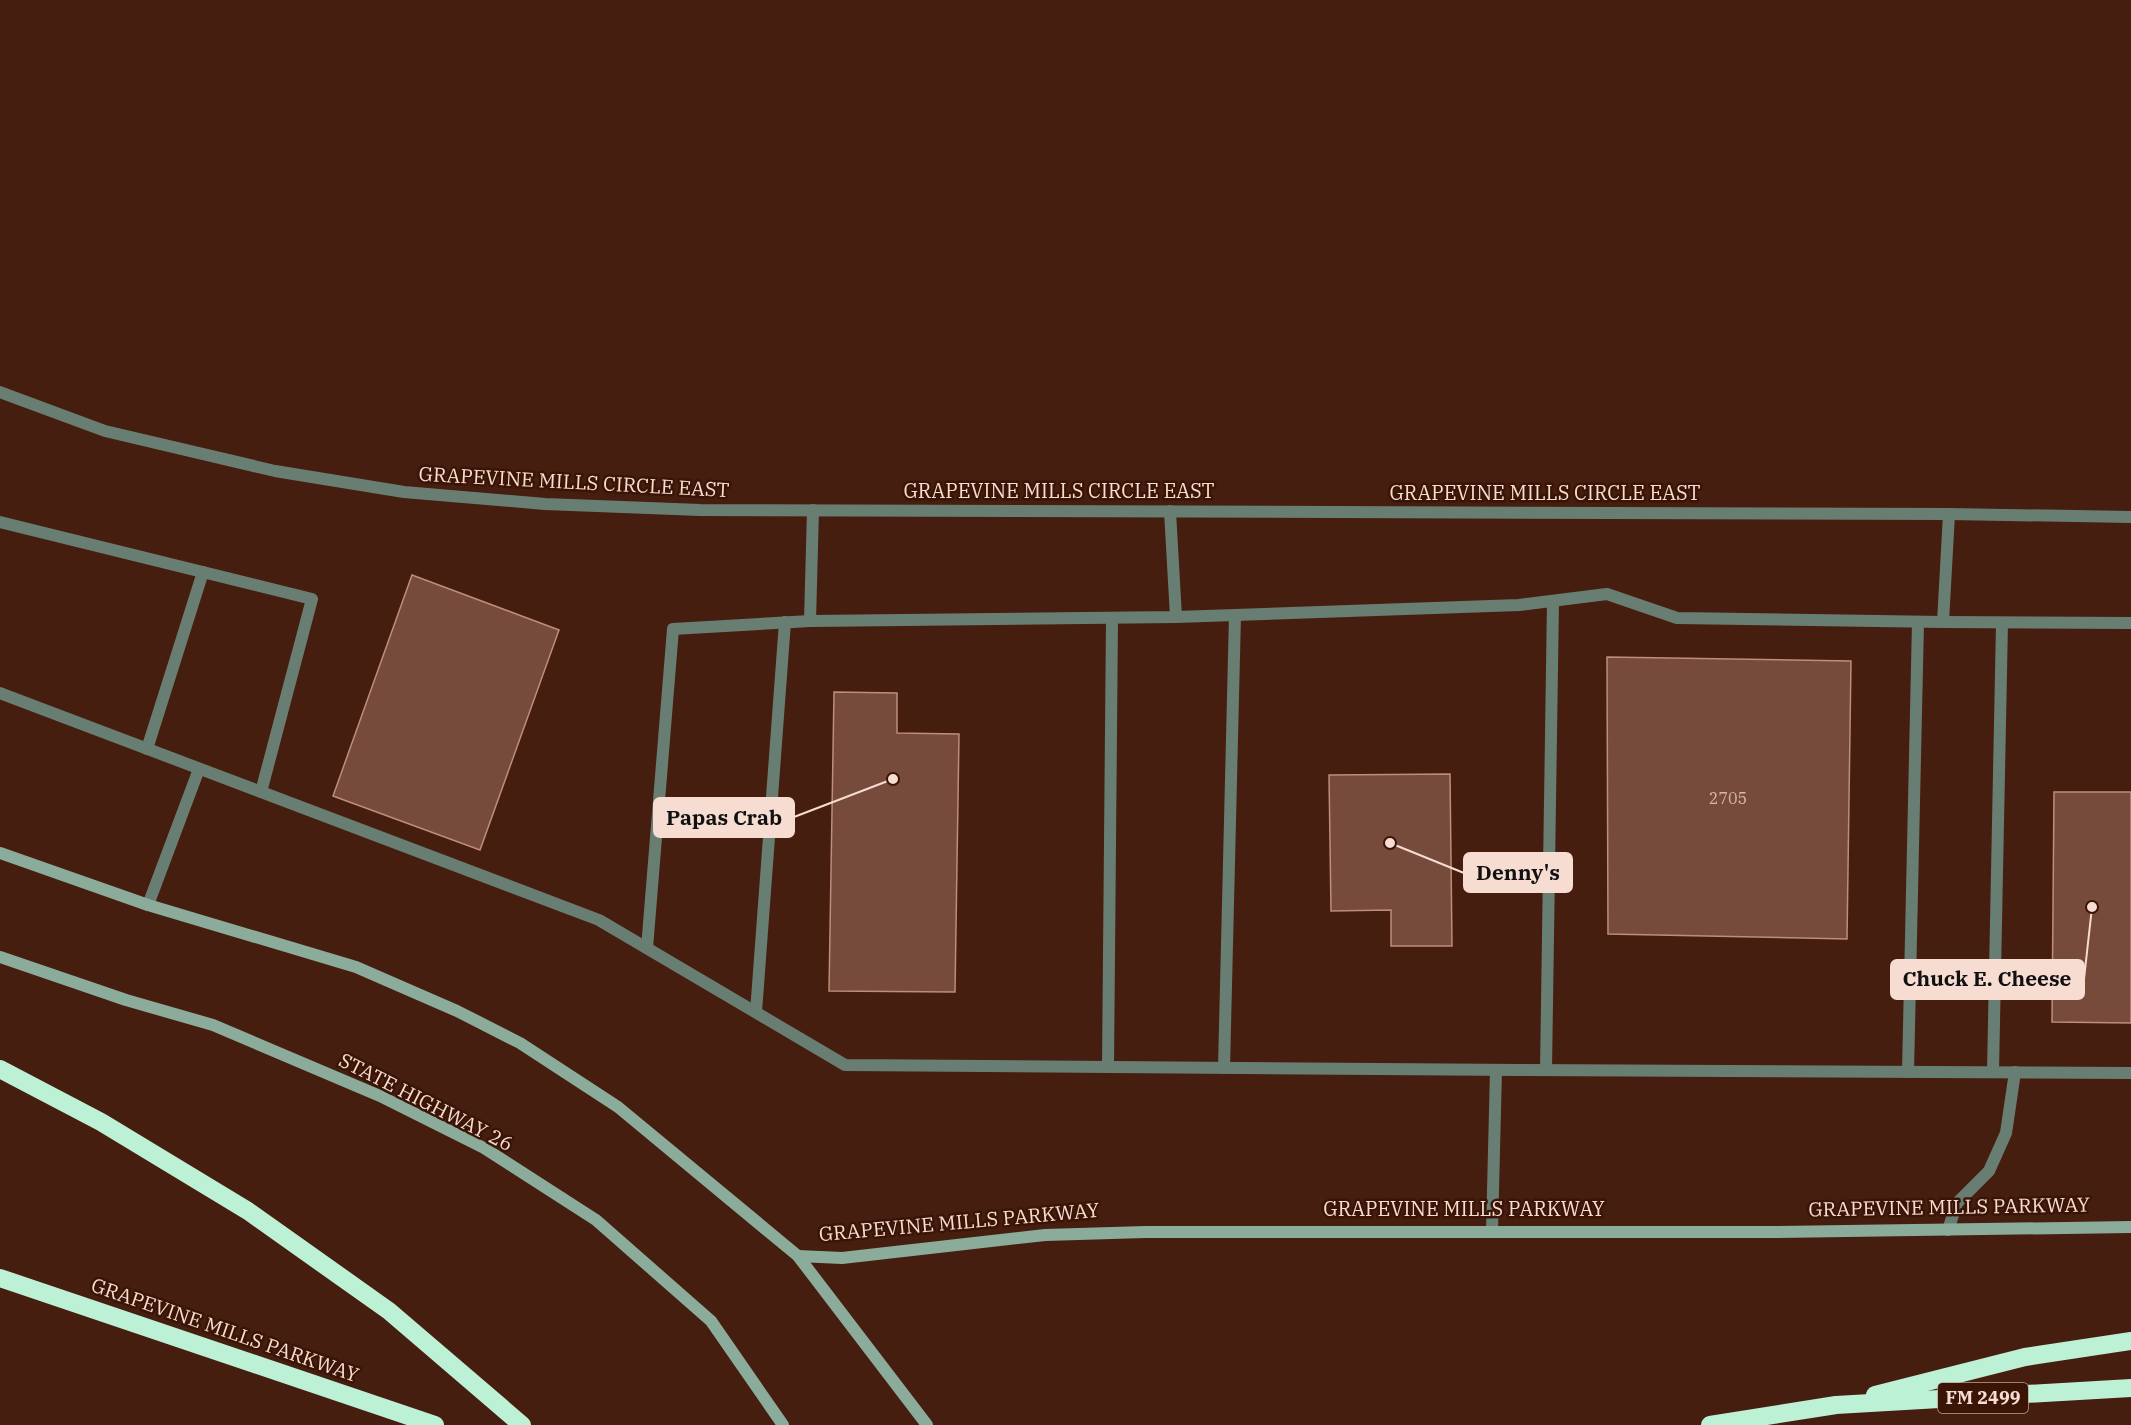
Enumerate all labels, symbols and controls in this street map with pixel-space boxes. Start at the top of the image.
street label: GRAPEVINE MILLS CIRCLE EAST [418,460,730,503]
street label: GRAPEVINE MILLS CIRCLE EAST [903,477,1215,504]
street label: GRAPEVINE MILLS CIRCLE EAST [1389,479,1701,506]
house number: 2705 [1709,788,1747,808]
callout: Papas Crab [654,798,794,837]
text: Papas Crab [666,803,782,831]
callout: Denny's [1464,853,1572,892]
text: Denny's [1476,858,1560,886]
callout: Chuck E. Cheese [1891,960,2084,999]
text: Chuck E. Cheese [1903,964,2072,992]
street label: STATE HIGHWAY 26 [335,1046,518,1157]
street label: GRAPEVINE MILLS PARKWAY [1808,1191,2090,1222]
street label: GRAPEVINE MILLS PARKWAY [1323,1195,1605,1222]
street label: GRAPEVINE MILLS PARKWAY [818,1196,1101,1247]
street label: GRAPEVINE MILLS PARKWAY [88,1271,363,1388]
road number: FM 2499 [1938,1383,2028,1413]

